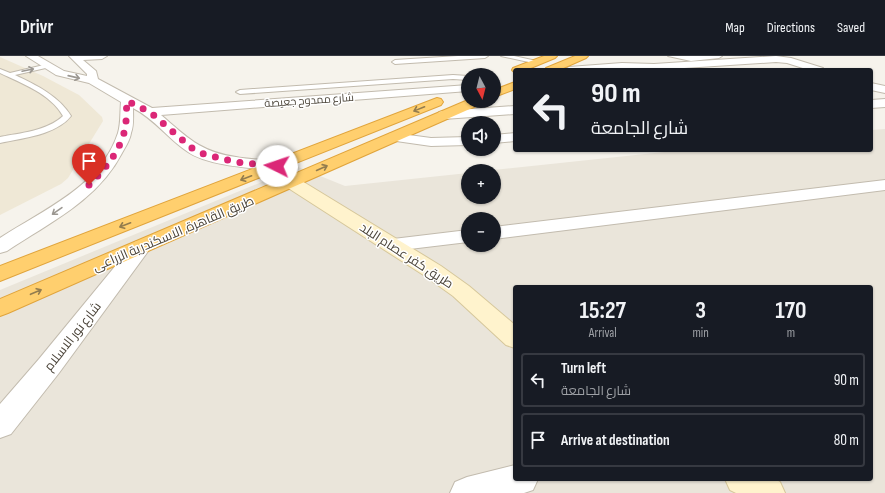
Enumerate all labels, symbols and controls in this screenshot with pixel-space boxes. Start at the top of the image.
text: Drivr [20,16,53,39]
text: Map [725,19,745,36]
text: Directions [767,19,815,36]
text: Saved [837,19,865,36]
one-way arrow [21,66,34,74]
north arrow [461,68,501,108]
map controls [461,68,501,252]
one-way arrow [67,73,80,81]
text: 90 m [591,77,641,110]
icon: left [525,84,577,136]
street label: شارع ممدوح جعيصة [264,91,354,111]
one-way arrow [413,106,425,114]
button: sound [461,116,501,156]
text: شارع الجامعة [591,118,688,139]
pin [72,144,106,185]
position arrow [256,145,298,187]
icon: arrive [78,150,100,172]
one-way arrow [316,164,328,171]
button: + [461,164,501,204]
one-way arrow [240,174,252,182]
street label: طريق القاهرة, الاسكندرية الزراعى [90,193,257,275]
one-way arrow [52,207,63,215]
button: − [461,212,501,252]
street label: طريق كفر عصام البلد [356,219,456,293]
one-way arrow [119,222,131,230]
one-way arrow [29,288,41,295]
text: 15:27 [580,296,626,325]
text: 3 [695,296,706,325]
text: 170 [775,296,806,325]
street label: شارع نور الاسلام [41,299,105,375]
text: Arrival [589,325,617,341]
text: min [692,325,709,341]
text: m [787,325,795,341]
text: Turn left [561,359,606,378]
icon: left [527,369,549,391]
text: 90 m [834,371,859,390]
text: شارع الجامعة [561,383,631,399]
icon: arrive [527,429,549,451]
text: Arrive at destination [561,431,670,450]
text: 80 m [834,431,859,450]

